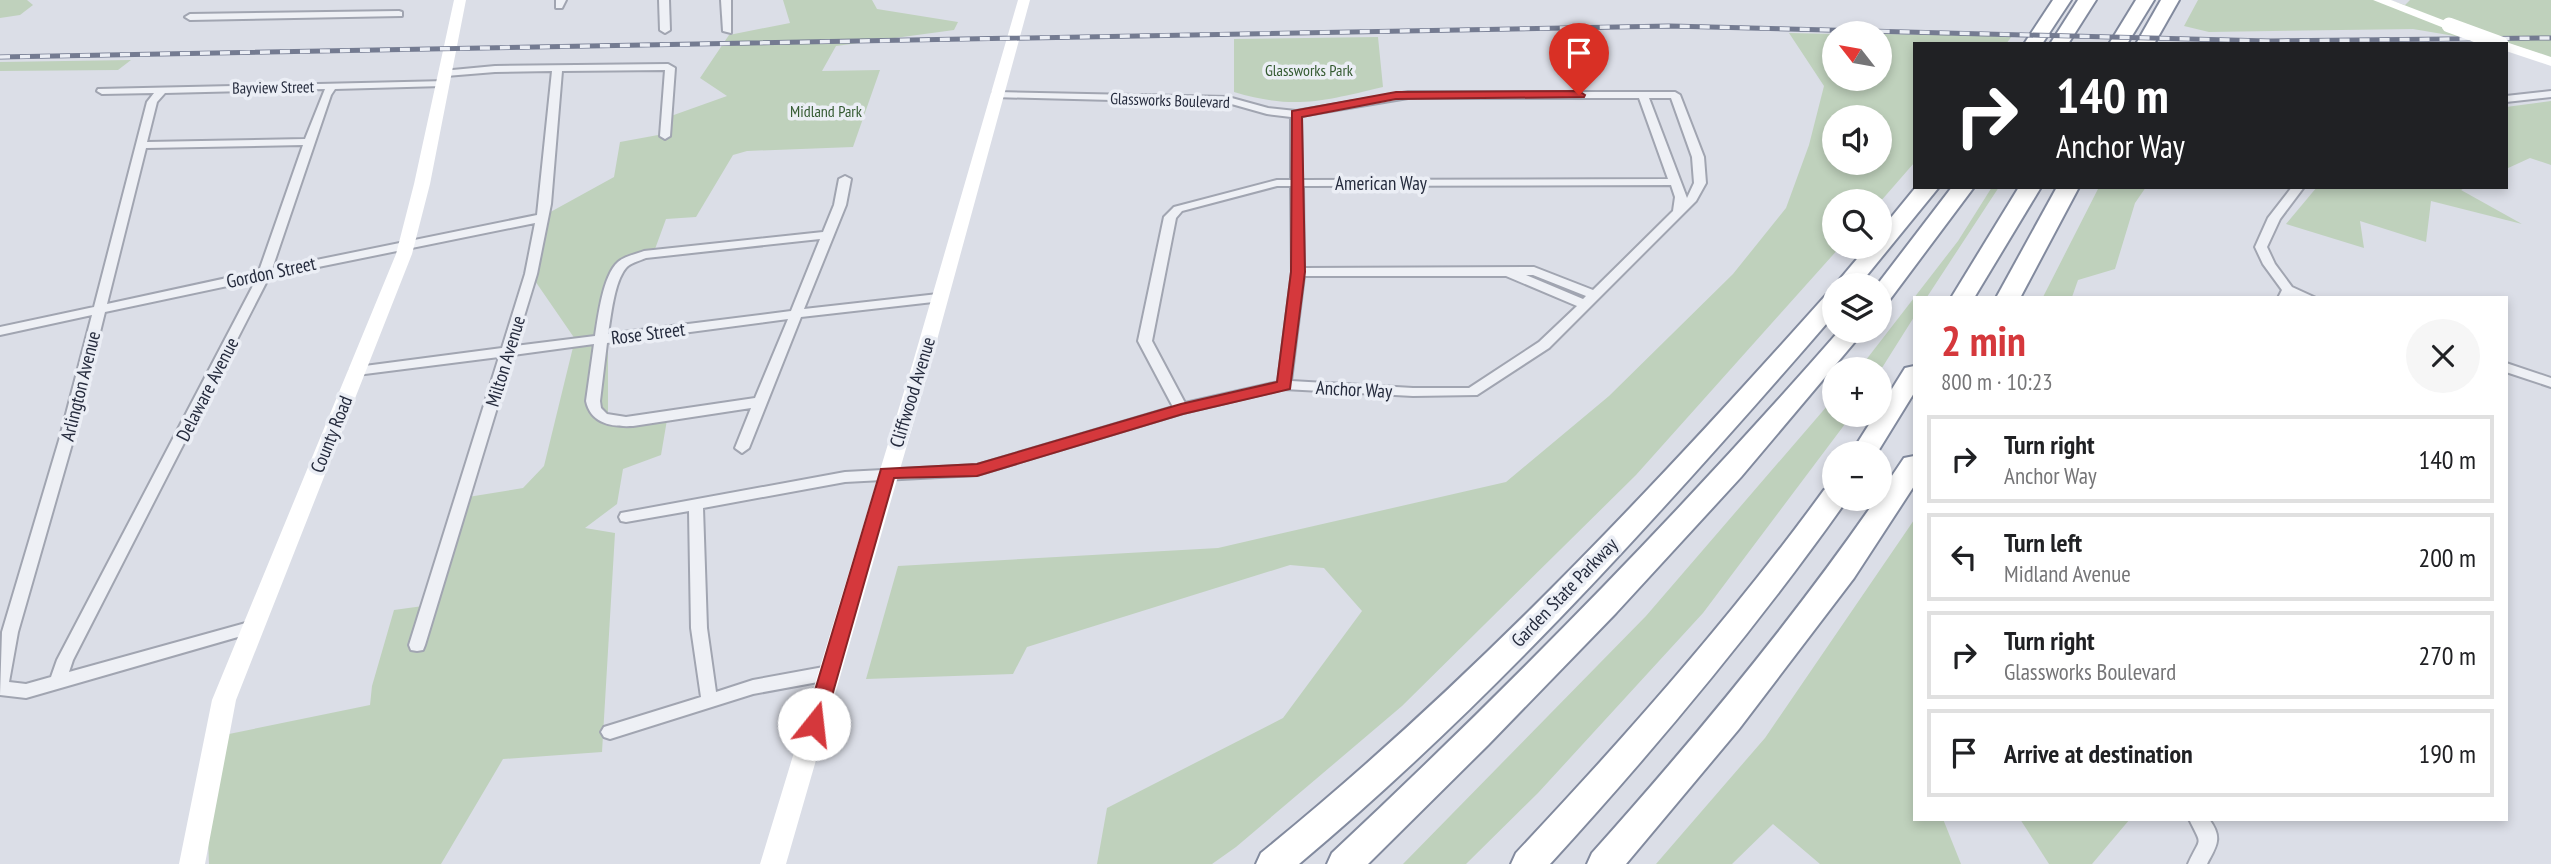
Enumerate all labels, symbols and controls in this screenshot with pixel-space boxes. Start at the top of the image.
north arrow [1822,21,1892,91]
map controls [1822,21,1892,511]
pin [1549,23,1609,95]
icon: arrive [1560,34,1598,72]
park label: Glassworks Park [1265,60,1354,80]
text: 140 m [2056,63,2169,127]
icon: right [1941,70,2032,161]
street label: Bayview Street [232,76,315,98]
street label: Glassworks Boulevard [1110,88,1230,112]
park label: Midland Park [790,101,863,121]
button: sound [1822,105,1892,175]
text: Anchor Way [2056,125,2185,167]
street label: American Way [1335,171,1428,195]
button: search [1822,189,1892,259]
street label: Gordon Street [224,251,319,293]
button: layers [1822,273,1892,343]
street label: Milton Avenue [480,312,530,409]
text: 2 min [1941,313,2026,368]
street label: Rose Street [610,316,687,349]
button: close [2406,319,2480,393]
street label: Arlington Avenue [55,328,105,443]
street label: Delaware Avenue [171,333,243,445]
street label: Cliffwood Avenue [884,334,940,450]
button: + [1822,357,1892,427]
text: 800 m · 10:23 [1941,367,2053,396]
street label: Anchor Way [1315,375,1394,403]
street label: County Road [305,392,357,476]
text: Turn right [2004,428,2095,461]
icon: right [1945,440,1983,478]
button: − [1822,441,1892,511]
text: 140 m [2418,443,2476,476]
text: Anchor Way [2004,461,2097,490]
text: Turn left [2004,526,2082,559]
street label: Garden State Parkway [1506,532,1623,652]
icon: left [1945,538,1983,576]
text: 200 m [2418,541,2476,574]
text: Midland Avenue [2004,559,2131,588]
text: Turn right [2004,624,2095,657]
icon: right [1945,636,1983,674]
text: 270 m [2418,639,2476,672]
text: Glassworks Boulevard [2004,657,2176,686]
position arrow [777,687,851,761]
icon: arrive [1945,734,1983,772]
text: Arrive at destination [2004,737,2193,770]
text: 190 m [2418,737,2476,770]

